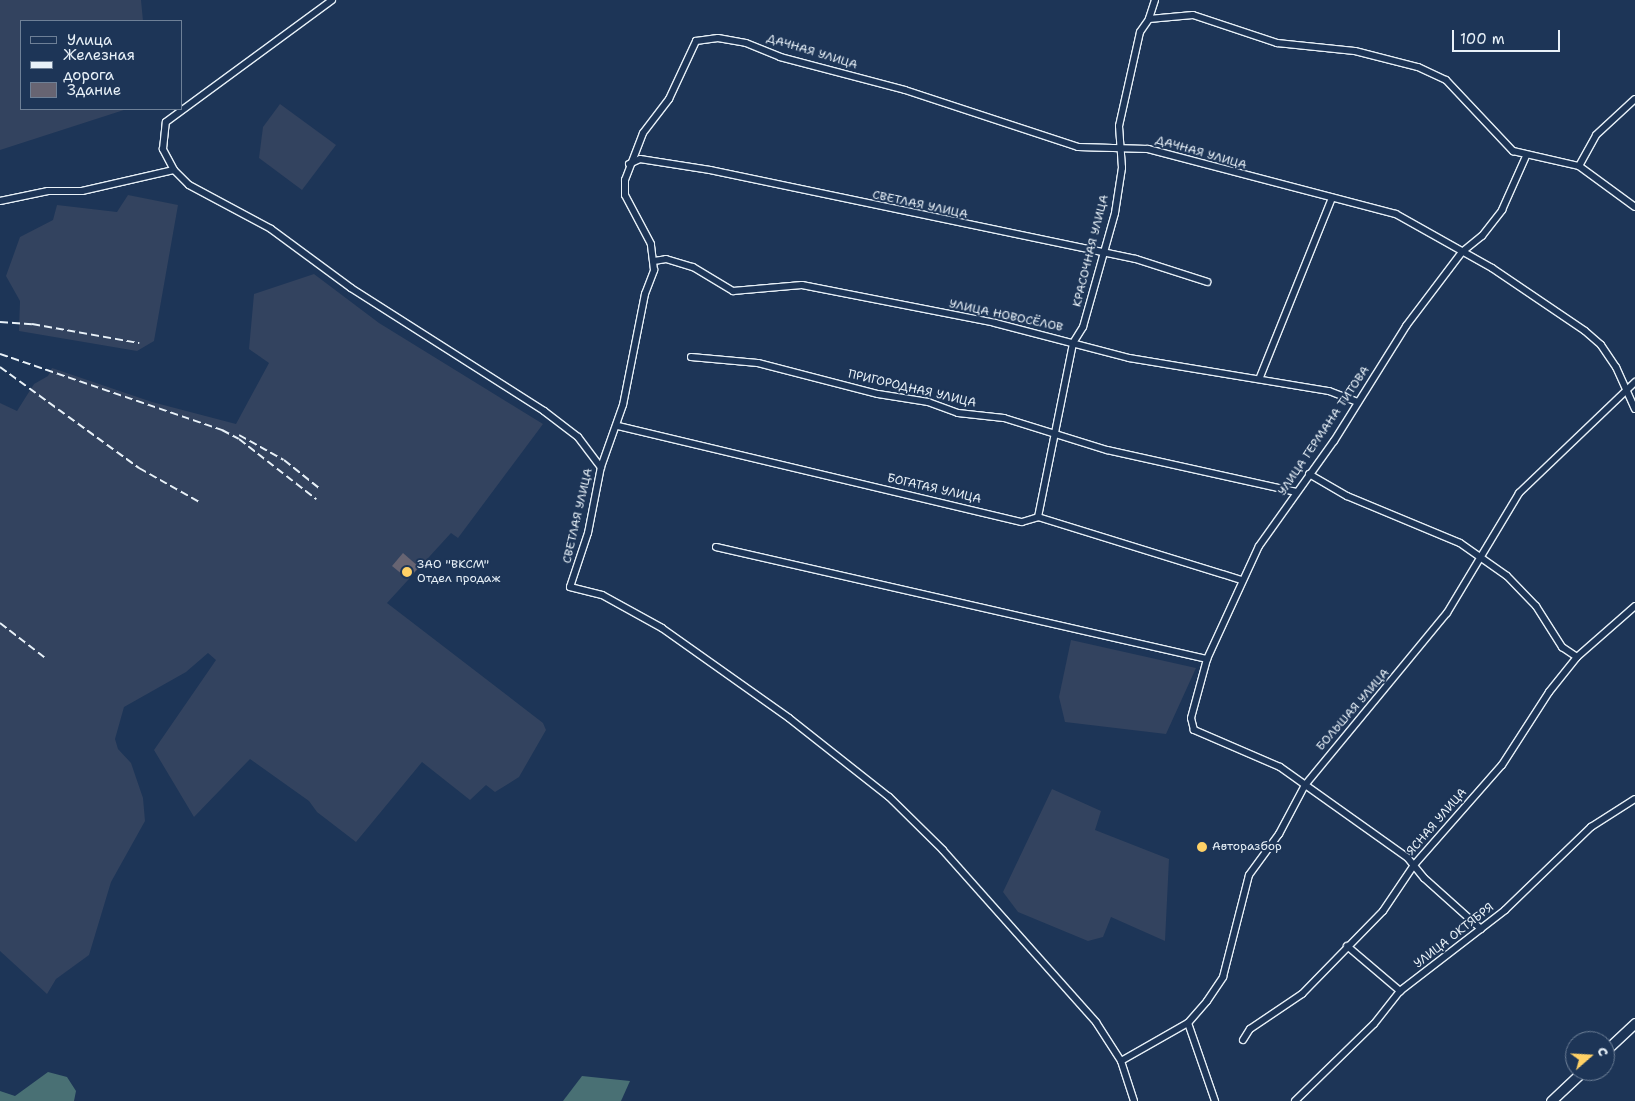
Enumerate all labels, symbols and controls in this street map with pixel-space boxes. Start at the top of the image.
legend [20,20,182,110]
scale bar [1455,20,1562,52]
text: 100 m [1460,29,1505,49]
text: Улица [67,30,112,50]
street label: ДАЧНАЯ УЛИЦА [765,31,859,73]
text: Железная дорога [63,45,135,85]
text: Здание [67,80,121,100]
street label: ДАЧНАЯ УЛИЦА [1154,133,1248,173]
street label: СВЕТЛАЯ УЛИЦА [871,188,969,222]
street label: КРАСОЧНАЯ УЛИЦА [1070,193,1112,309]
street label: УЛИЦА НОВОСЁЛОВ [948,297,1064,335]
street label: УЛИЦА ГЕРМАНА ТИТОВА [1275,364,1373,498]
street label: ПРИГОРОДНАЯ УЛИЦА [847,367,977,411]
street label: СВЕТЛАЯ УЛИЦА [560,467,596,565]
street label: БОГАТАЯ УЛИЦА [886,471,982,507]
place label: ЗАО "ВКСМ" Отдел продаж [417,558,500,586]
marker: ЗАО "ВКСМ" Отдел продаж [401,566,413,578]
street label: БОЛЬШАЯ УЛИЦА [1314,666,1392,754]
street label: ЯСНАЯ УЛИЦА [1404,786,1470,858]
place label: Авторазбор [1212,840,1282,854]
marker: Авторазбор [1196,841,1208,853]
street label: УЛИЦА ОКТЯБРЯ [1411,900,1497,972]
north arrow [1565,1031,1615,1081]
text: С [1593,1044,1613,1058]

